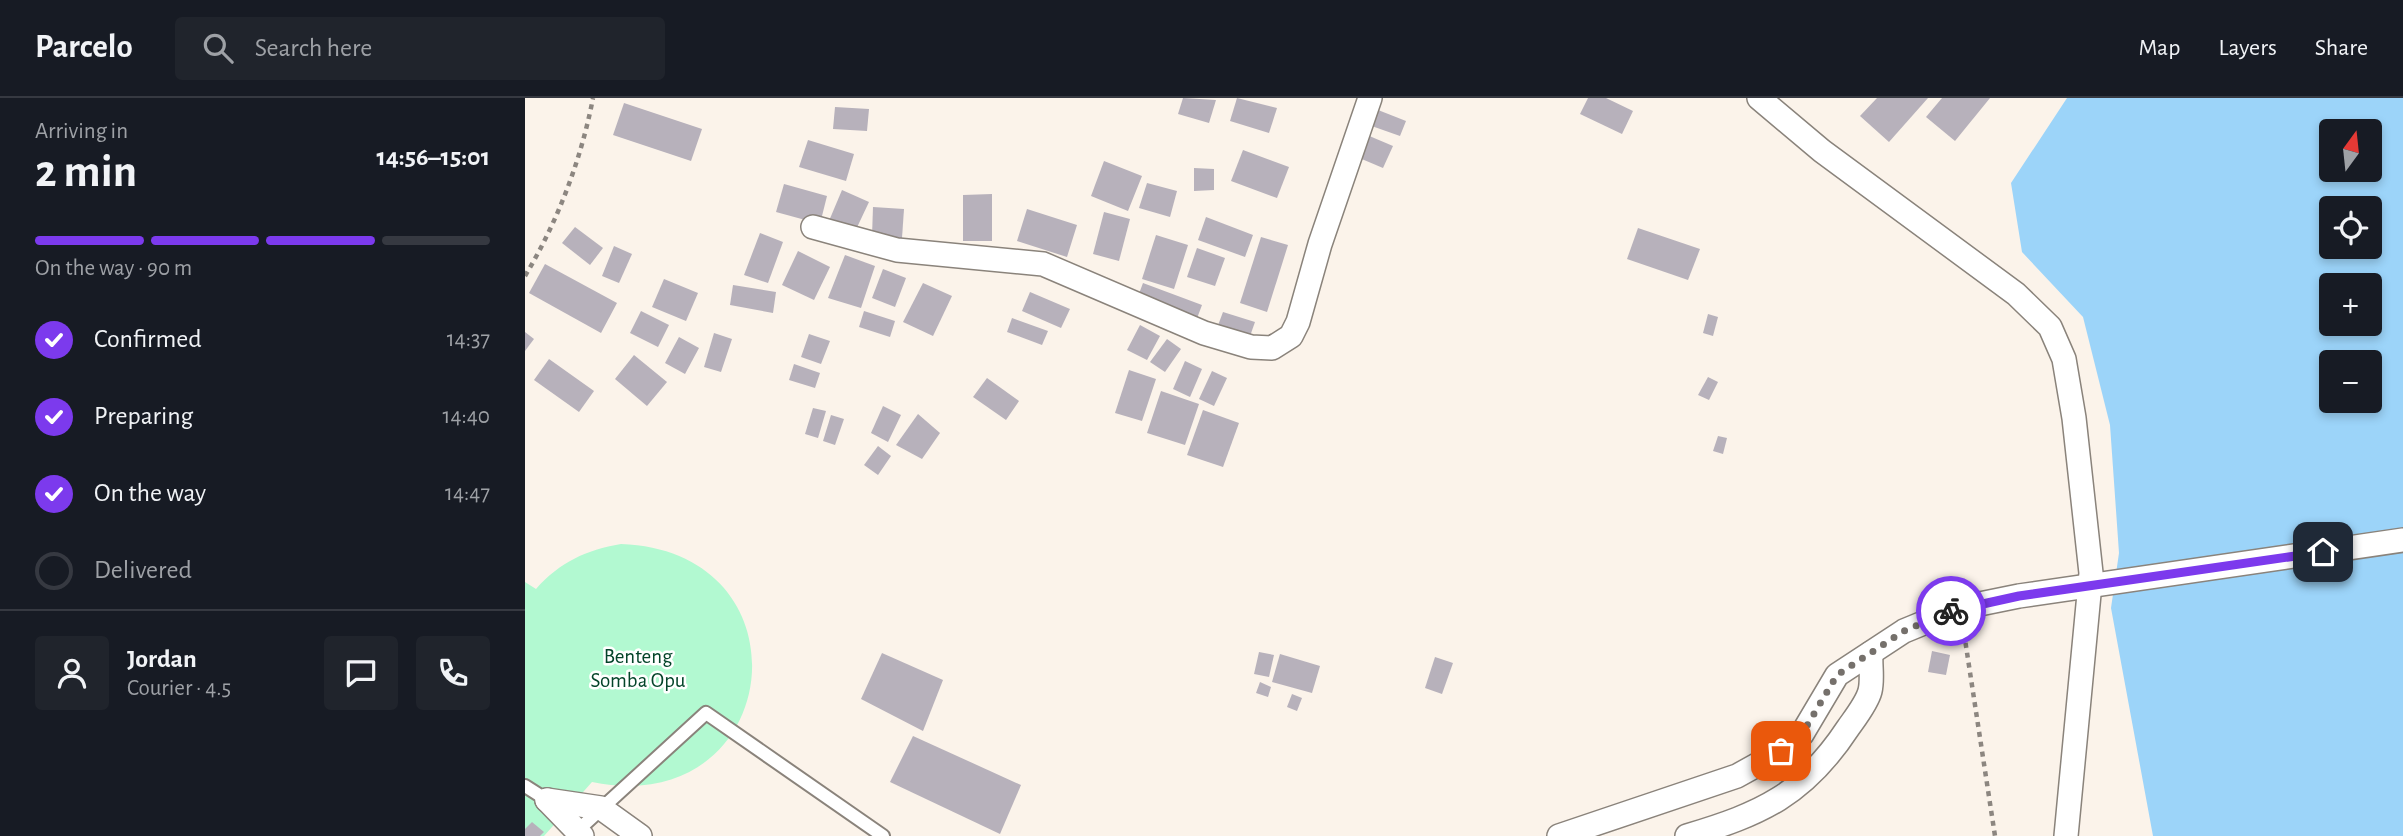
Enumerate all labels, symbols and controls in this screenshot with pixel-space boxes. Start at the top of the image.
search box [175,17,665,80]
icon: search [199,29,237,67]
text: Parcelo [35,31,133,64]
text: Search here [255,35,372,61]
text: Map [2138,36,2180,60]
text: Layers [2218,36,2277,60]
text: Share [2315,36,2368,60]
north arrow [2319,119,2382,182]
map controls [2319,119,2382,413]
text: Arriving in [35,120,128,143]
text: 14:56–15:01 [376,144,490,170]
text: 2 min [35,149,137,195]
button: locate [2319,196,2382,259]
text: On the way · 90 m [35,257,192,280]
button: + [2319,273,2382,336]
icon: check [35,321,73,359]
text: Confirmed [94,326,202,352]
text: 14:37 [447,328,490,351]
button: − [2319,350,2382,413]
icon: check [35,398,73,436]
text: Preparing [94,403,193,429]
text: 14:40 [443,405,490,428]
icon: check [35,475,73,513]
text: On the way [94,480,206,506]
text: 14:47 [445,482,490,505]
pin [2293,522,2353,582]
icon: home [2304,533,2342,571]
text: Delivered [94,557,192,583]
courier [1916,576,1986,646]
icon: bike [1932,592,1970,630]
button: person [35,636,109,710]
button: chat [324,636,398,710]
button: phone [416,636,490,710]
text: Jordan [127,646,197,672]
park label: Benteng Somba Opu [590,646,686,691]
text: Courier · 4.5 [127,677,231,700]
pin [1751,721,1811,781]
icon: bag [1762,732,1800,770]

